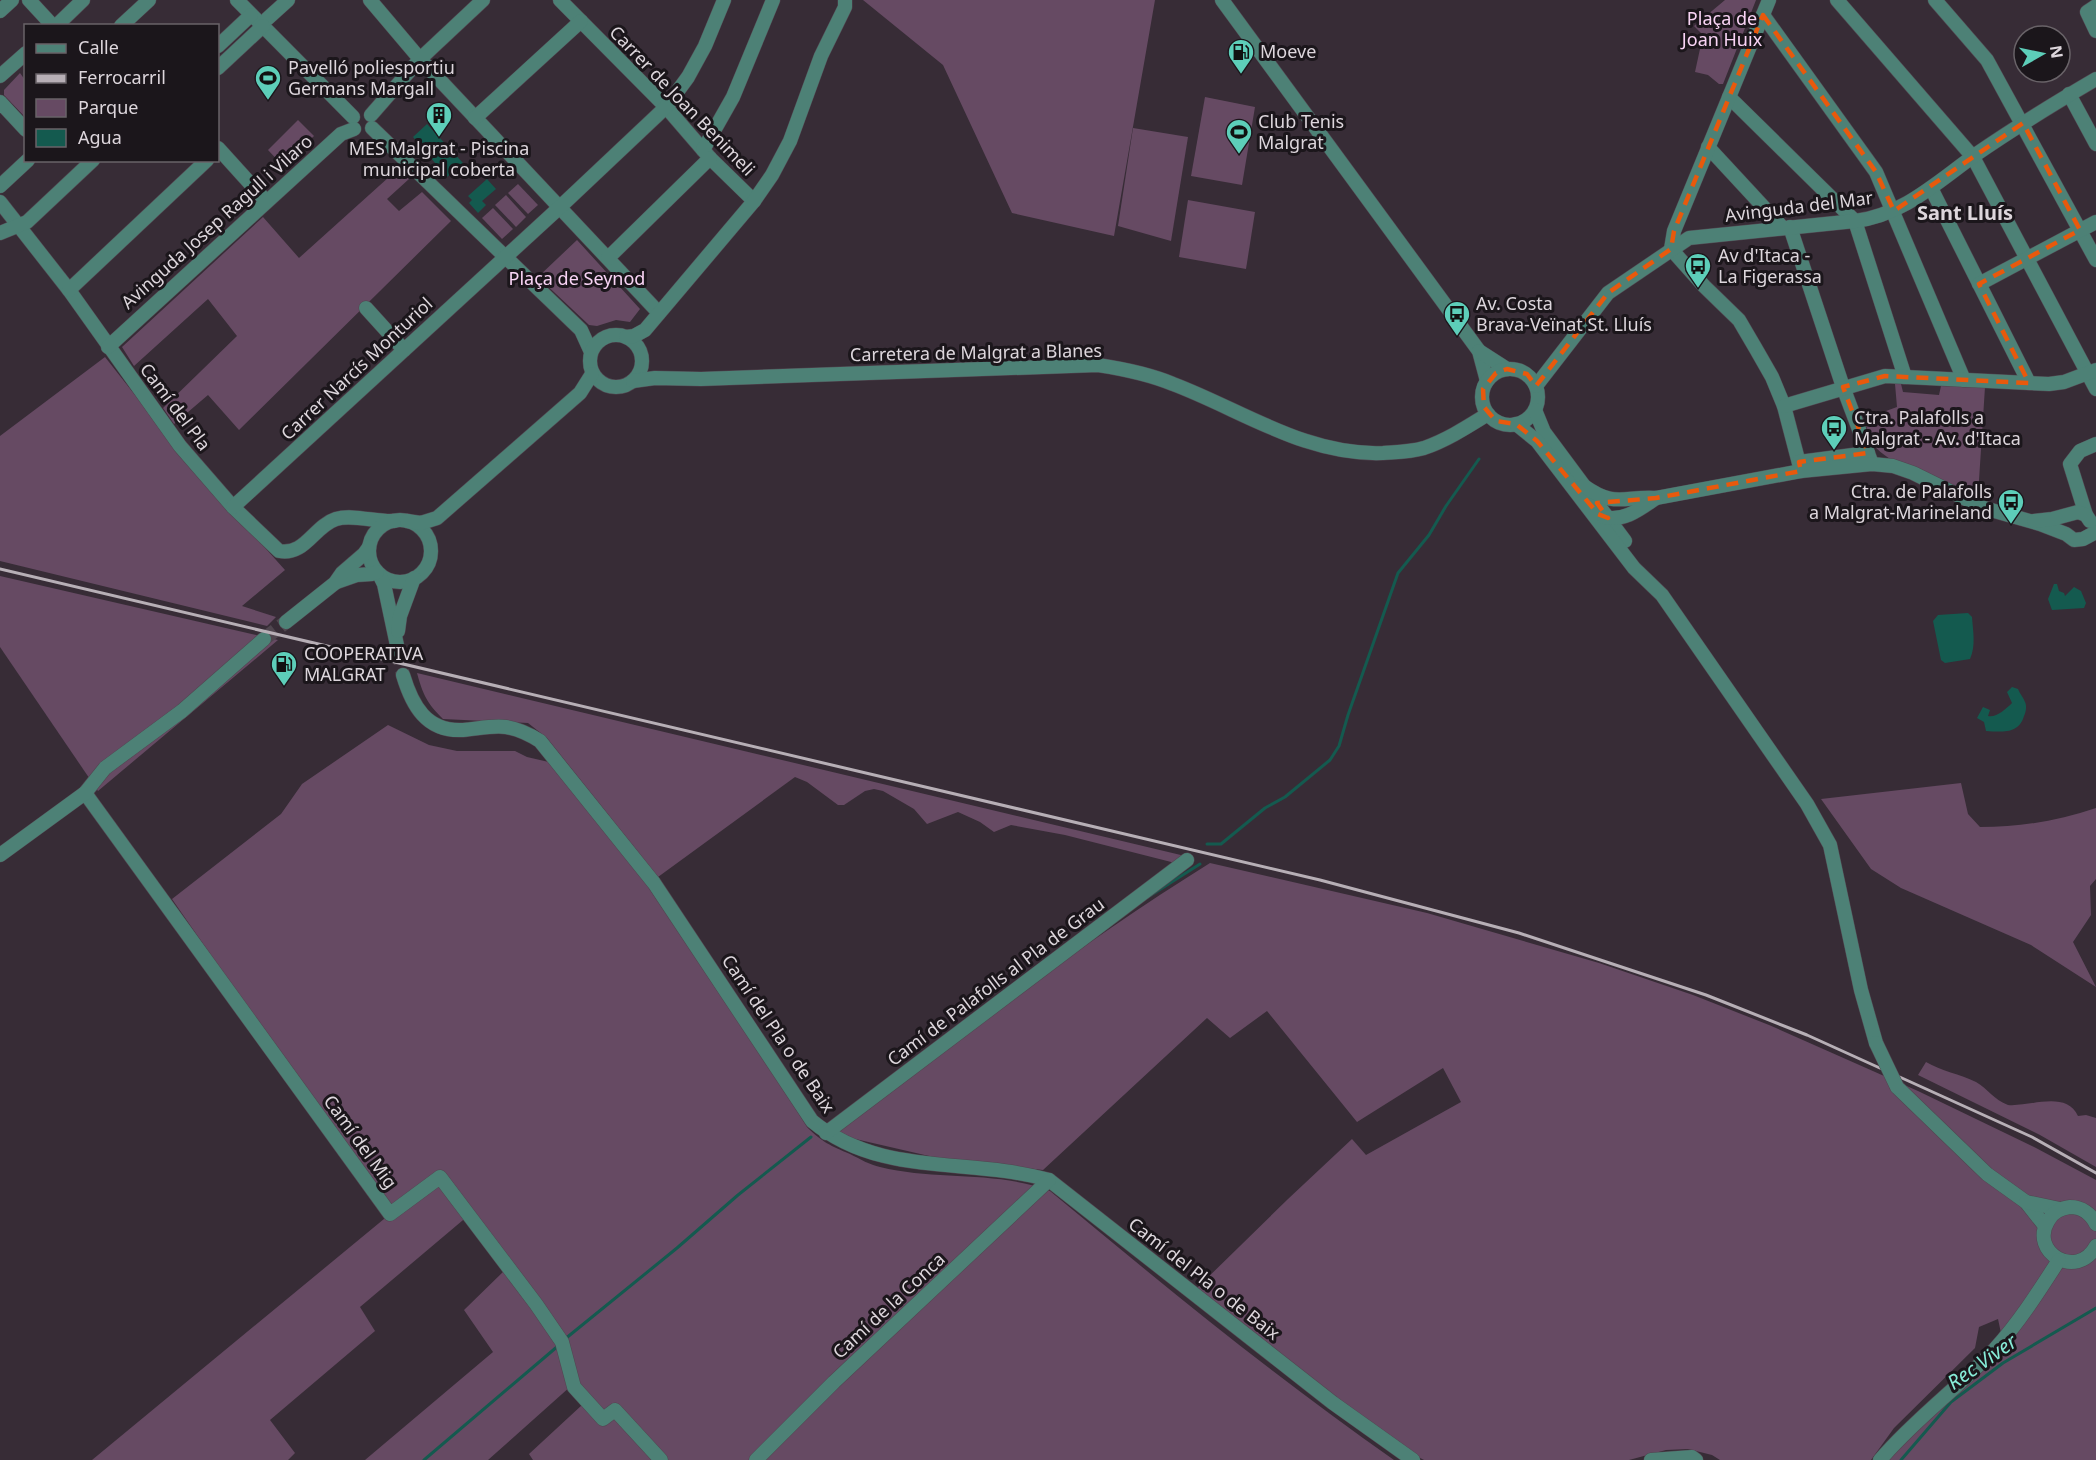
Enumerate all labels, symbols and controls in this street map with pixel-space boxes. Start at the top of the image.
park label: Plaça de Joan Huix [1680,6,1763,51]
street label: Carrer de Joan Benimeli [605,20,761,180]
legend [24,24,219,162]
north arrow [2012,24,2072,84]
text: Calle [78,35,119,59]
fuel station icon: Moeve [1226,37,1256,75]
place label: Moeve [1260,39,1316,63]
text: N [2045,44,2069,60]
place label: Pavelló poliesportiu Germans Margall [288,55,455,100]
sports icon: Pavelló poliesportiu Germans Margall [253,63,283,101]
text: Ferrocarril [78,65,166,89]
text: Parque [78,95,138,119]
building icon: MES Malgrat - Piscina municipal coberta [424,100,454,138]
place label: Club Tenis Malgrat [1258,109,1344,154]
sports icon: Club Tenis Malgrat [1224,117,1254,155]
text: Agua [78,125,122,149]
street label: Avinguda Josep Ragull i Vilaro [116,129,317,314]
place label: MES Malgrat - Piscina municipal coberta [349,136,529,181]
street label: Avinguda del Mar [1724,185,1875,227]
district label: Sant Lluís [1917,199,2013,226]
place label: Av d'Itaca - La Figerassa [1718,243,1822,288]
bus stop icon: Av d'Itaca - La Figerassa [1683,251,1713,289]
park label: Plaça de Seynod [509,266,645,290]
place label: Av. Costa Brava-Veïnat St. Lluís [1476,291,1652,336]
street label: Carrer Narcís Monturiol [275,292,437,445]
bus stop icon: Av. Costa Brava-Veïnat St. Lluís [1442,299,1472,337]
street label: Carretera de Malgrat a Blanes [850,338,1102,366]
street label: Camí del Pla [135,358,217,455]
place label: Ctra. Palafolls a Malgrat - Av. d'Itaca [1854,405,2021,450]
bus stop icon: Ctra. Palafolls a Malgrat - Av. d'Itaca [1819,413,1849,451]
place label: Ctra. de Palafolls a Malgrat-Marineland [1809,479,1992,524]
bus stop icon: Ctra. de Palafolls a Malgrat-Marineland [1996,487,2026,525]
place label: COOPERATIVA MALGRAT [304,641,424,686]
fuel station icon: COOPERATIVA MALGRAT [269,649,299,687]
street label: Camí de Palafolls al Pla de Grau [882,892,1109,1071]
street label: Camí del Pla o de Baix [717,950,841,1118]
street label: Camí del Mig [319,1090,403,1193]
street label: Camí del Pla o de Baix [1124,1212,1286,1345]
street label: Camí de la Conca [827,1247,950,1364]
water label: Rec Viver [1942,1327,2023,1395]

